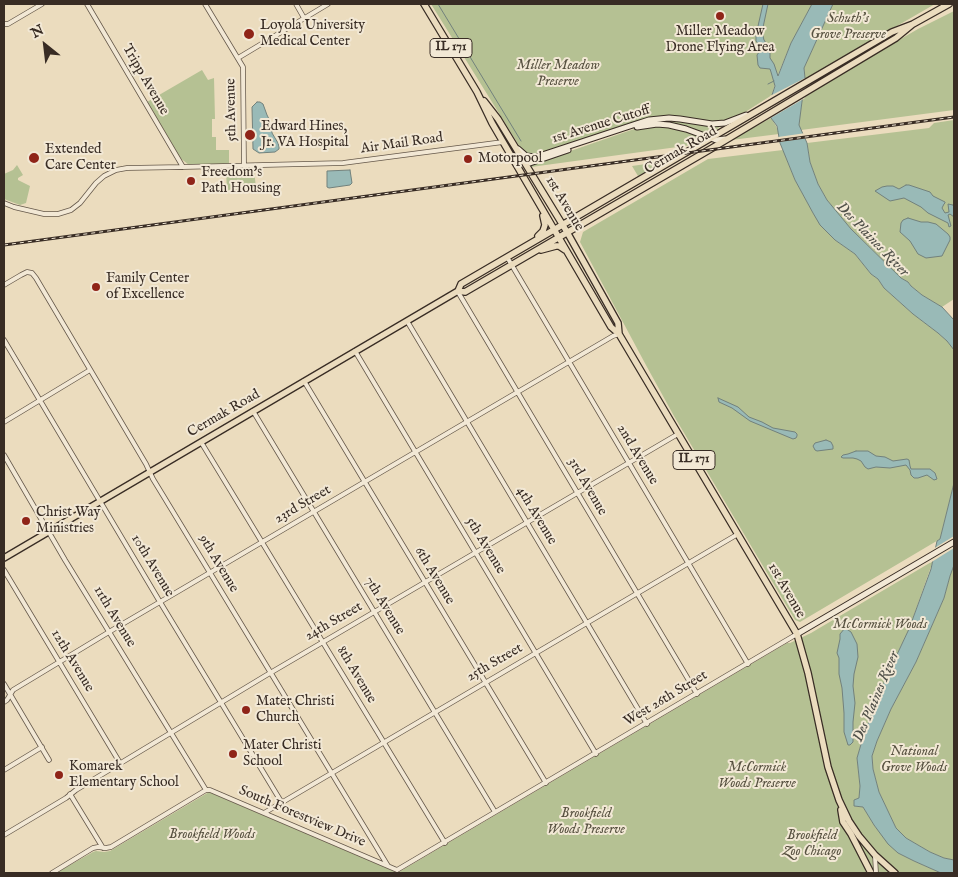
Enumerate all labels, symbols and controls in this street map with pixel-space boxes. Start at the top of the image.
marker: Miller Meadow Drone Flying Area [714,10,726,22]
park label: Schuth's Grove Preserve [810,11,886,44]
place label: Loyola University Medical Center [260,18,365,50]
north arrow [20,20,70,70]
text: N [28,21,47,43]
place label: Miller Meadow Drone Flying Area [665,24,775,56]
marker: Loyola University Medical Center [242,27,256,41]
road number: IL 171 [430,38,472,58]
street label: Tripp Avenue [118,42,172,118]
park label: Miller Meadow Preserve [517,58,599,90]
street label: 5th Avenue [223,78,241,142]
street label: 1st Avenue Cutoff [550,102,652,148]
place label: Edward Hines, Jr. VA Hospital [261,119,349,152]
street label: Cermak Road [642,124,720,178]
marker: Edward Hines, Jr. VA Hospital [243,128,257,142]
street label: Air Mail Road [360,130,444,158]
place label: Extended Care Center [45,142,116,174]
marker: Extended Care Center [27,151,41,165]
place label: Motorpool [478,151,542,167]
marker: Motorpool [462,153,474,165]
place label: Freedom's Path Housing [201,165,281,198]
street label: 1st Avenue [541,174,587,234]
marker: Freedom's Path Housing [185,175,197,187]
water label: Des Plaines River [832,199,912,281]
place label: Family Center of Excellence [106,271,189,304]
marker: Family Center of Excellence [90,281,102,293]
street label: Cermak Road [185,387,263,441]
street label: 2nd Avenue [612,422,662,488]
road number: IL 171 [673,450,715,470]
street label: 3rd Avenue [564,455,610,519]
street label: 23rd Street [272,482,334,528]
street label: 4th Avenue [512,484,560,548]
place label: Christ Way Ministries [36,505,100,538]
marker: Christ Way Ministries [20,515,32,527]
street label: 5th Avenue [462,515,508,577]
street label: 10th Avenue [127,532,177,600]
street label: 9th Avenue [194,532,242,596]
street label: 6th Avenue [410,544,458,608]
street label: 1st Avenue [764,560,808,622]
street label: 7th Avenue [360,574,408,638]
street label: 11th Avenue [89,583,139,651]
street label: 24th Street [302,599,366,645]
park label: McCormick Woods [833,617,927,633]
street label: 12th Avenue [47,627,97,695]
street label: 25th Street [464,640,526,686]
street label: 8th Avenue [332,643,380,707]
water label: Des Plaines River [850,649,904,745]
street label: West 26th Street [621,667,711,731]
place label: Mater Christi Church [256,694,334,726]
marker: Mater Christi Church [240,704,252,716]
place label: Mater Christi School [243,738,321,770]
park label: National Grove Woods [881,744,947,776]
marker: Mater Christi School [227,748,239,760]
place label: Komarek Elementary School [69,759,179,792]
park label: McCormick Woods Preserve [718,760,796,792]
marker: Komarek Elementary School [53,769,65,781]
street label: South Forestview Drive [236,783,368,851]
park label: Brookfield Woods Preserve [547,806,625,839]
park label: Brookfield Woods [169,827,255,843]
park label: Brookfield Zoo Chicago [783,828,841,860]

